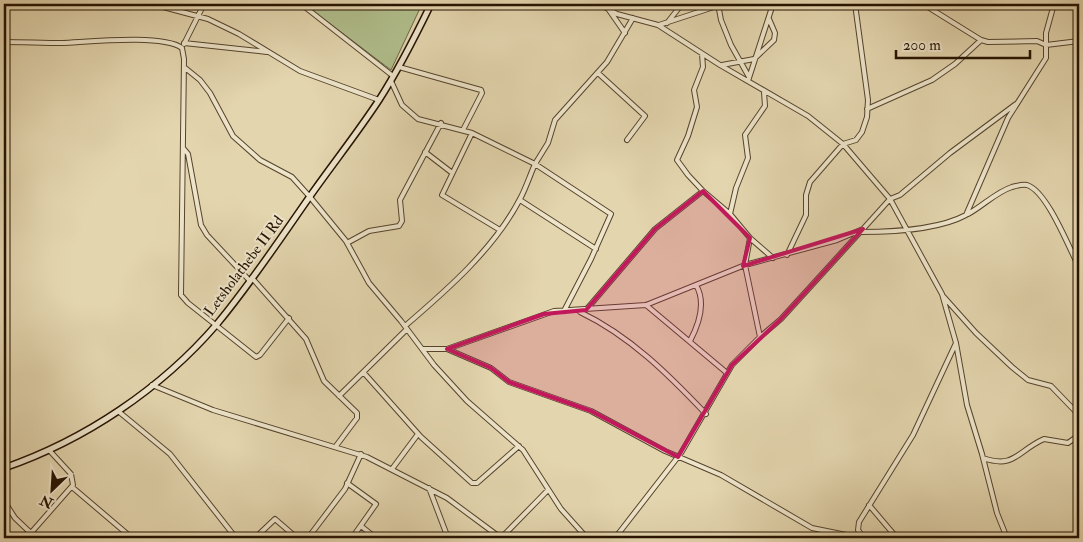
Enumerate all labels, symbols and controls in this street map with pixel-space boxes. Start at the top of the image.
scale bar [896,28,1029,60]
text: 200 m [903,36,941,55]
street label: Letsholathebe II Rd [200,211,288,320]
north arrow [28,464,78,514]
text: N [37,491,57,512]

